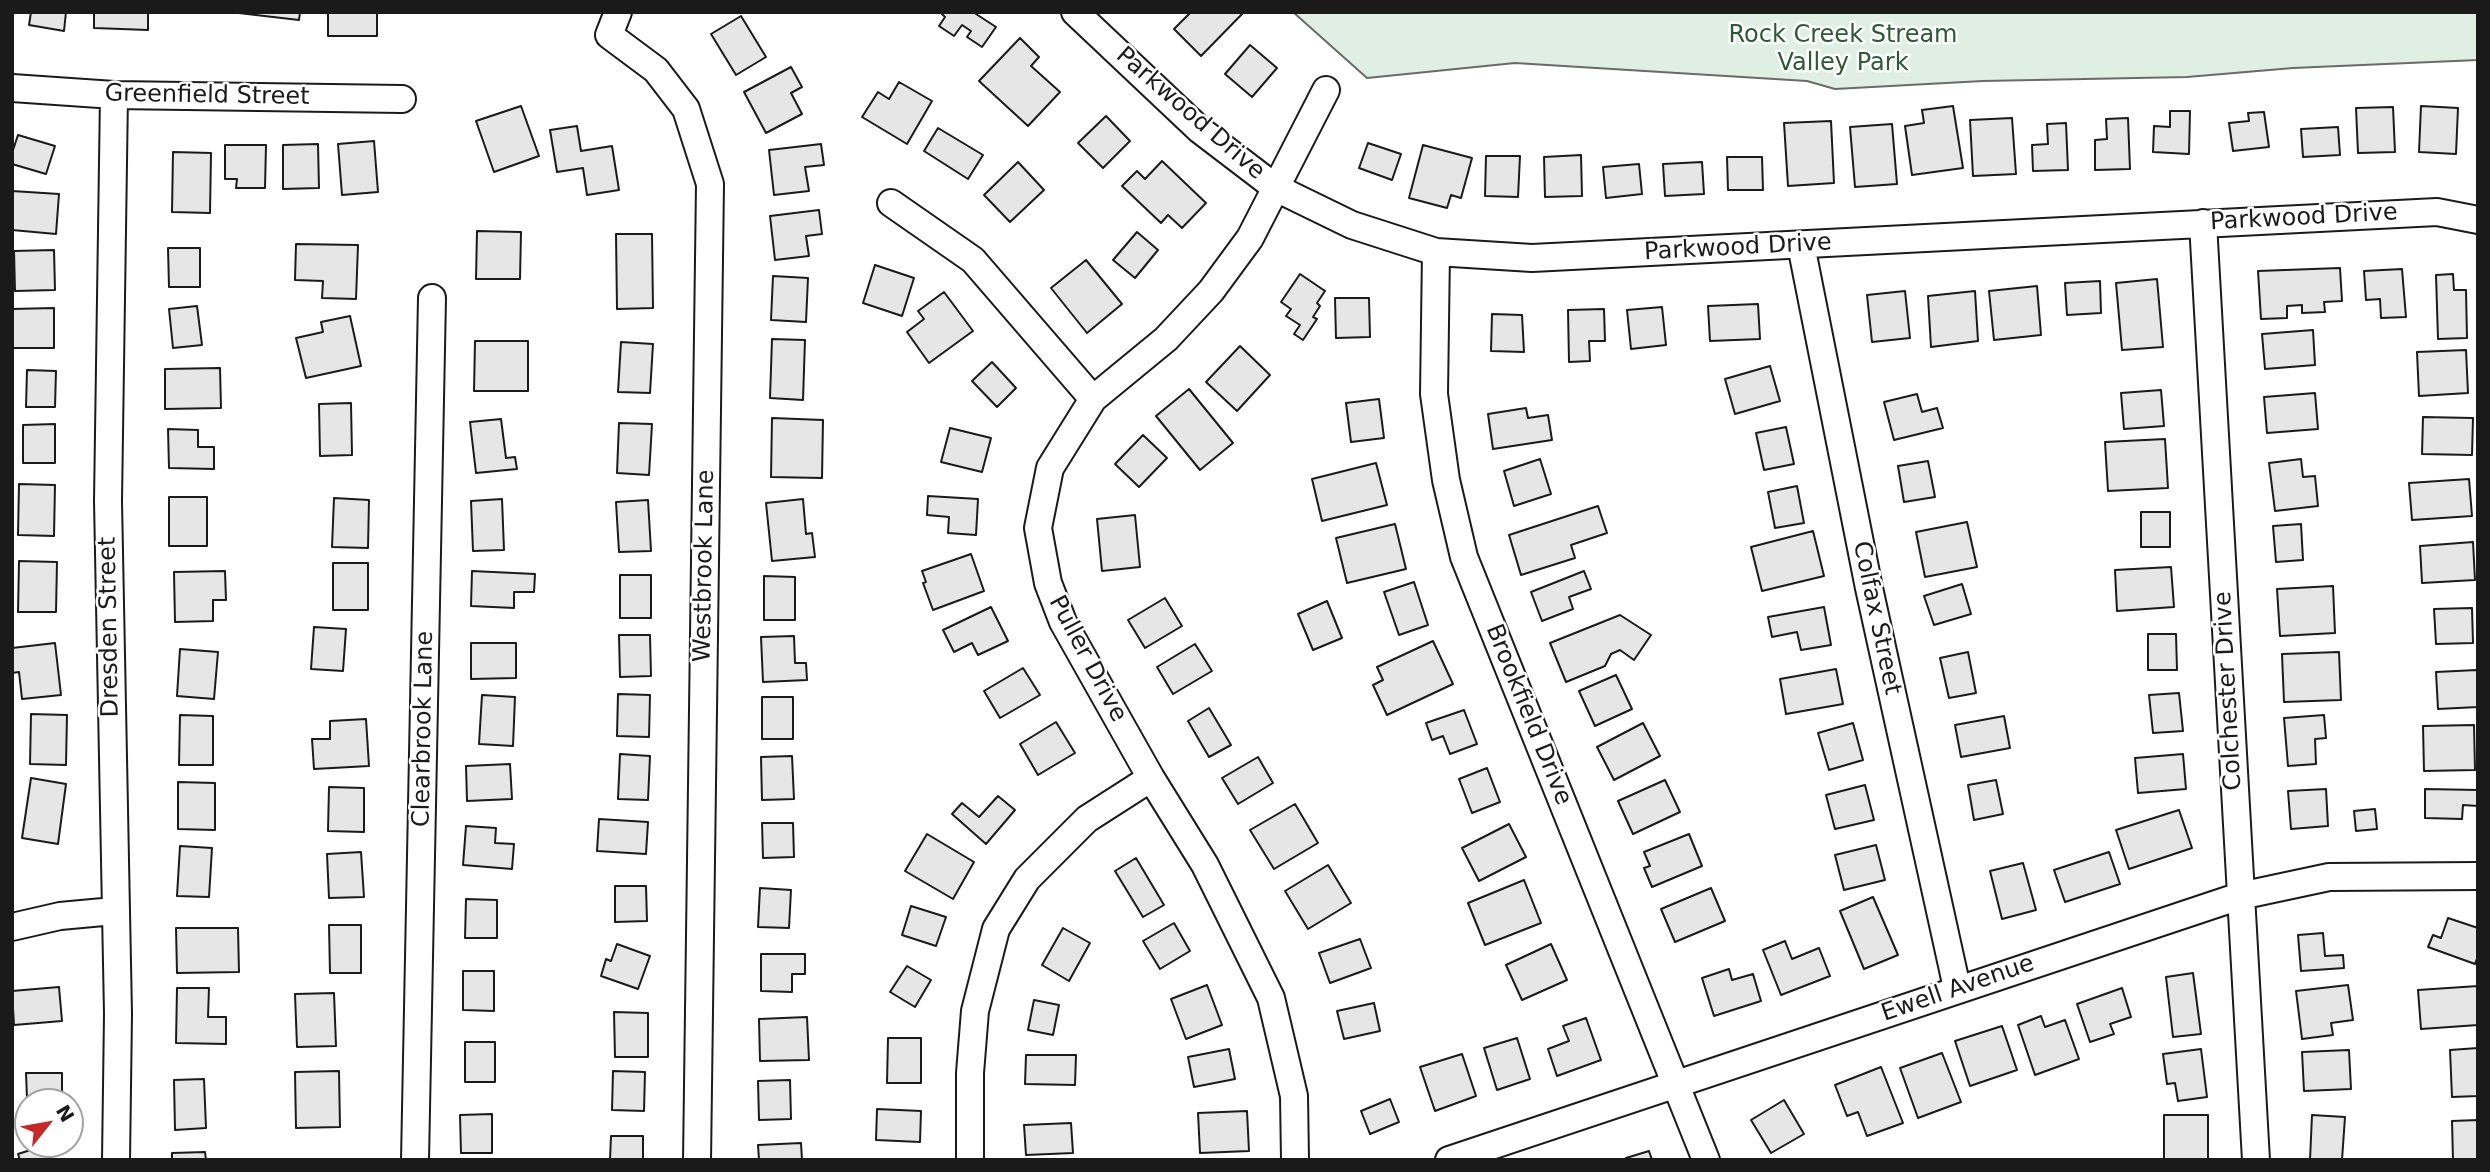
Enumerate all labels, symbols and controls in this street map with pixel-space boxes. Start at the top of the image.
park label: Rock Creek Stream Valley Park [1729,22,1957,78]
street label: Parkwood Drive [1110,42,1270,186]
street label: Greenfield Street [104,80,310,112]
street label: Parkwood Drive [2210,199,2398,237]
street label: Parkwood Drive [1644,229,1832,267]
street label: Westbrook Lane [689,469,721,663]
street label: Dresden Street [94,536,126,718]
street label: Colfax Street [1846,539,1906,697]
street label: Puller Drive [1042,591,1132,727]
street label: Colchester Drive [2209,591,2249,791]
street label: Brookfield Drive [1479,620,1577,810]
street label: Clearbrook Lane [408,631,440,827]
street label: Ewell Avenue [1878,949,2038,1029]
north arrow [14,1088,84,1158]
text: N [52,1101,79,1126]

